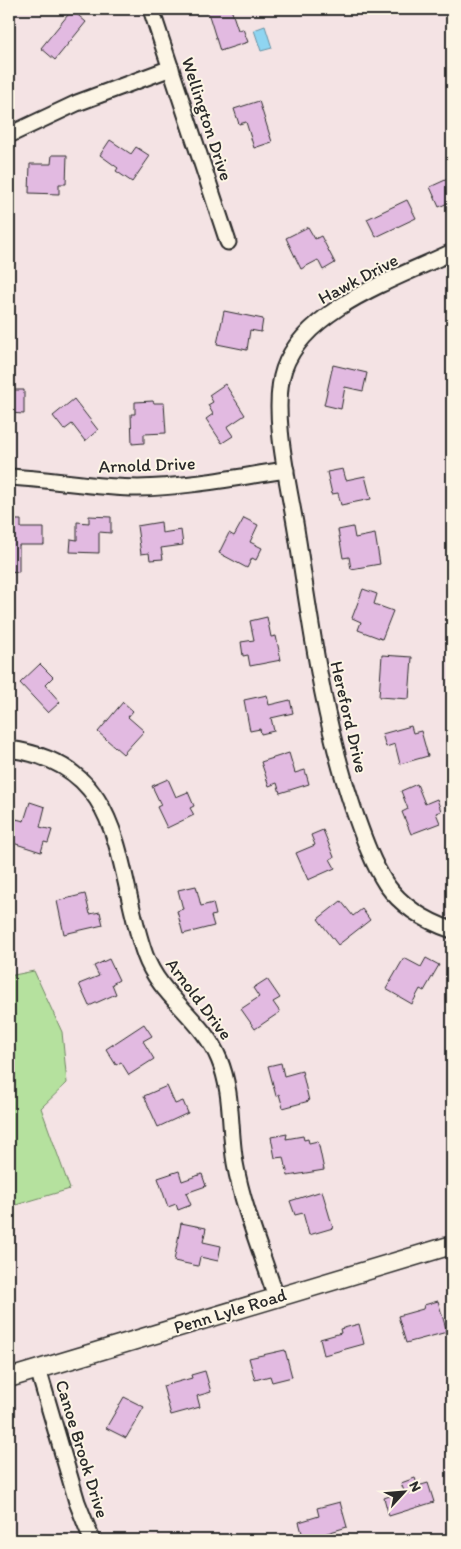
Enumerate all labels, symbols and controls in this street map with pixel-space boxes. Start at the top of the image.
street label: Wellington Drive [177,55,237,183]
street label: Hawk Drive [314,249,402,309]
street label: Arnold Drive [98,452,196,478]
street label: Hereford Drive [325,659,373,775]
street label: Arnold Drive [161,954,237,1044]
street label: Penn Lyle Road [171,1283,289,1339]
street label: Canoe Brook Drive [51,1377,113,1521]
north arrow [378,1466,428,1516]
text: N [406,1479,425,1494]

